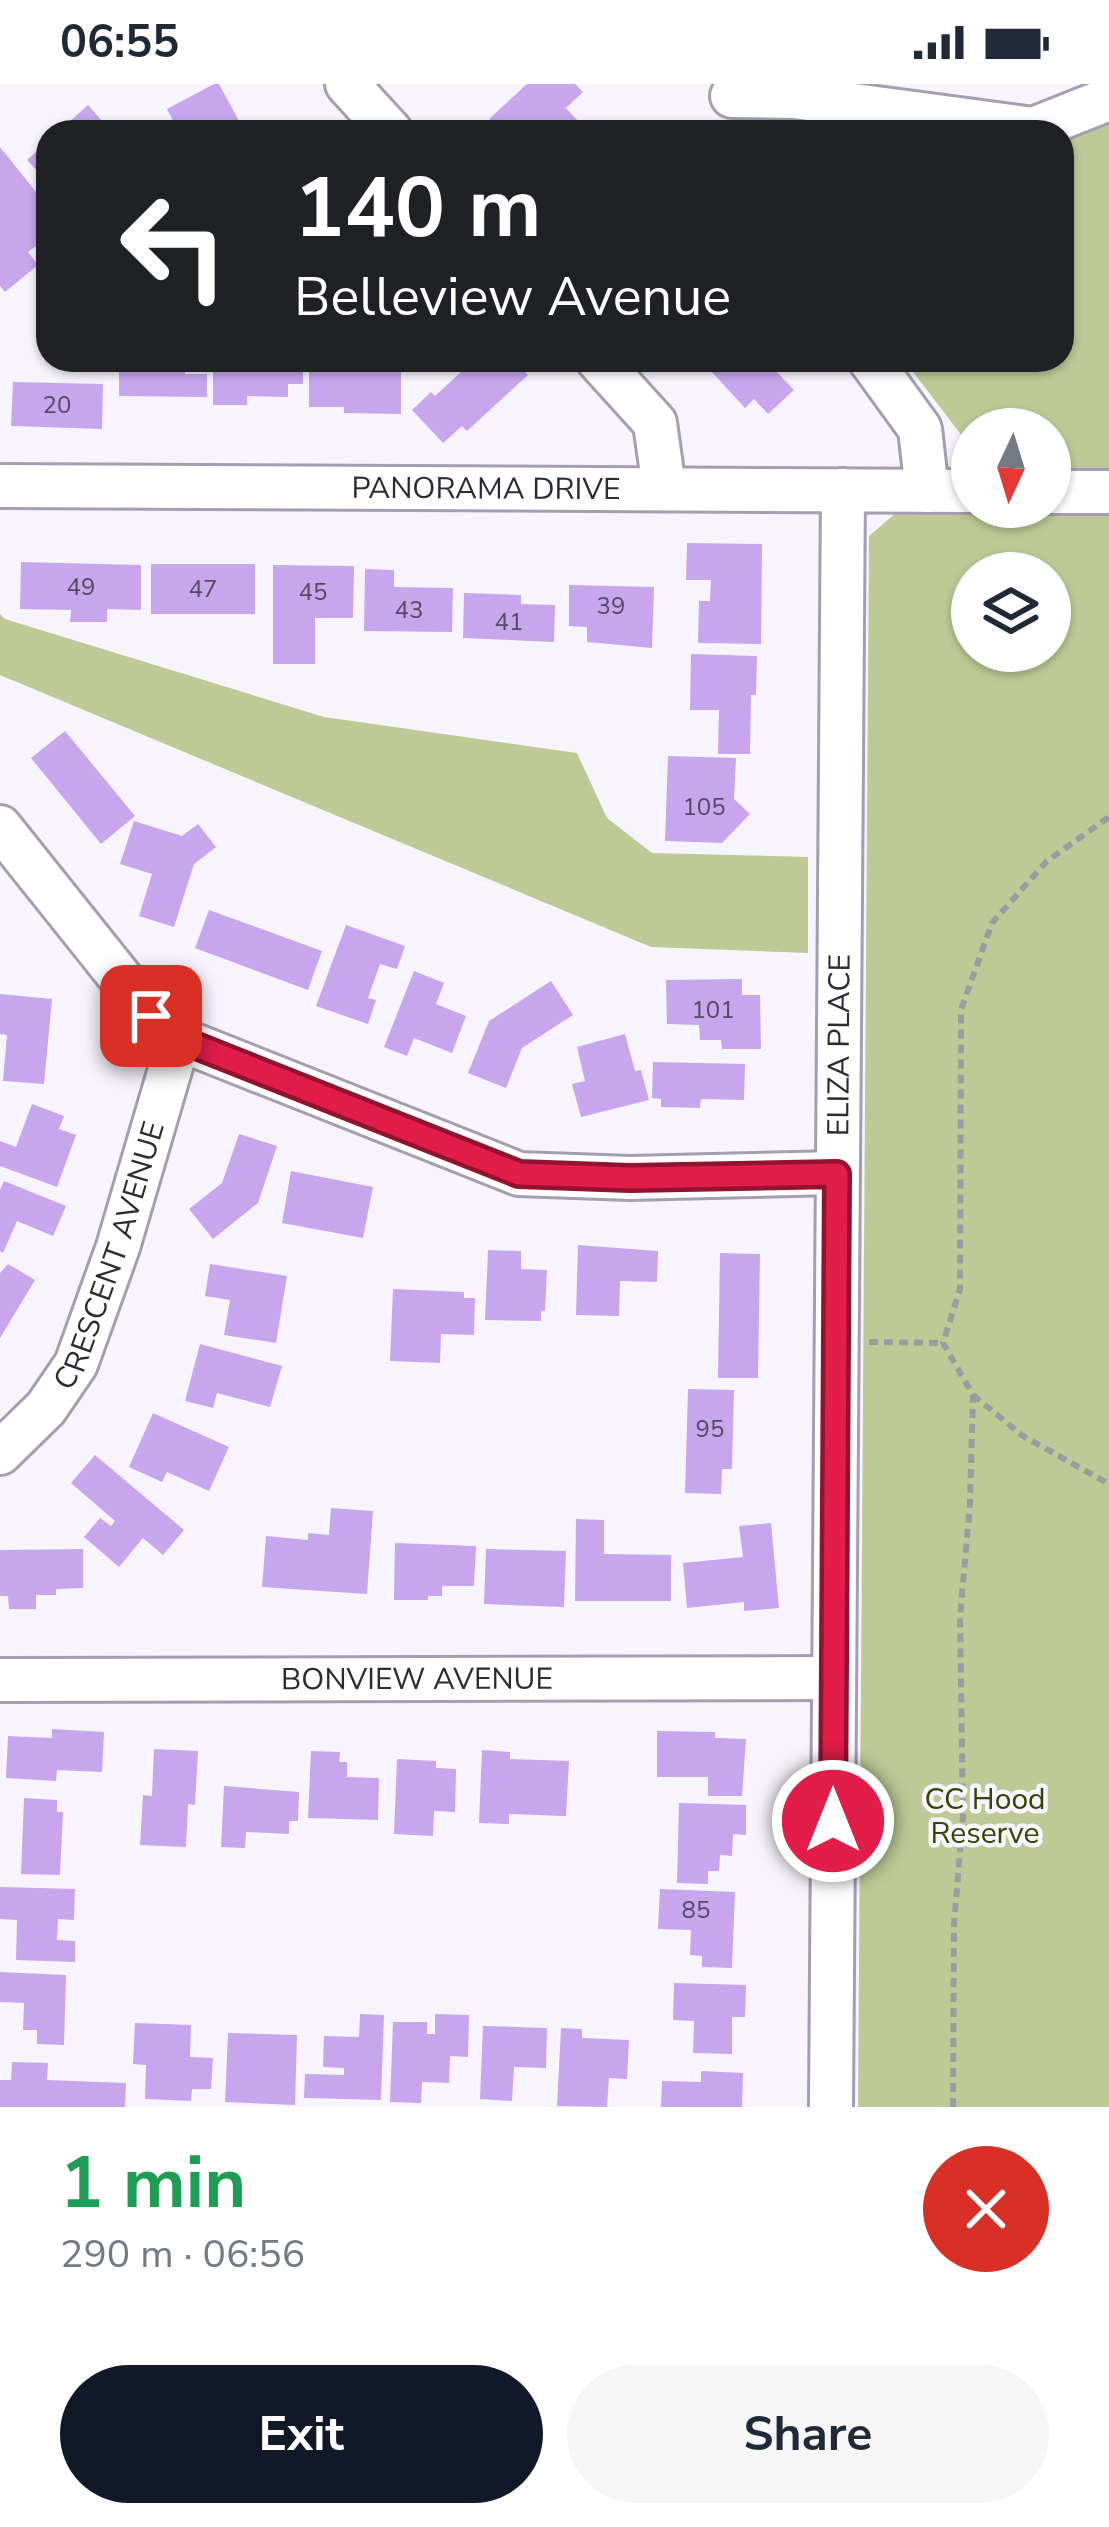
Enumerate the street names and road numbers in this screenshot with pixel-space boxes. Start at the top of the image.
street label: PANORAMA DRIVE [351,467,621,510]
street label: ELIZA PLACE [818,954,860,1136]
street label: CRESCENT AVENUE [44,1117,174,1398]
street label: BONVIEW AVENUE [281,1658,553,1700]

